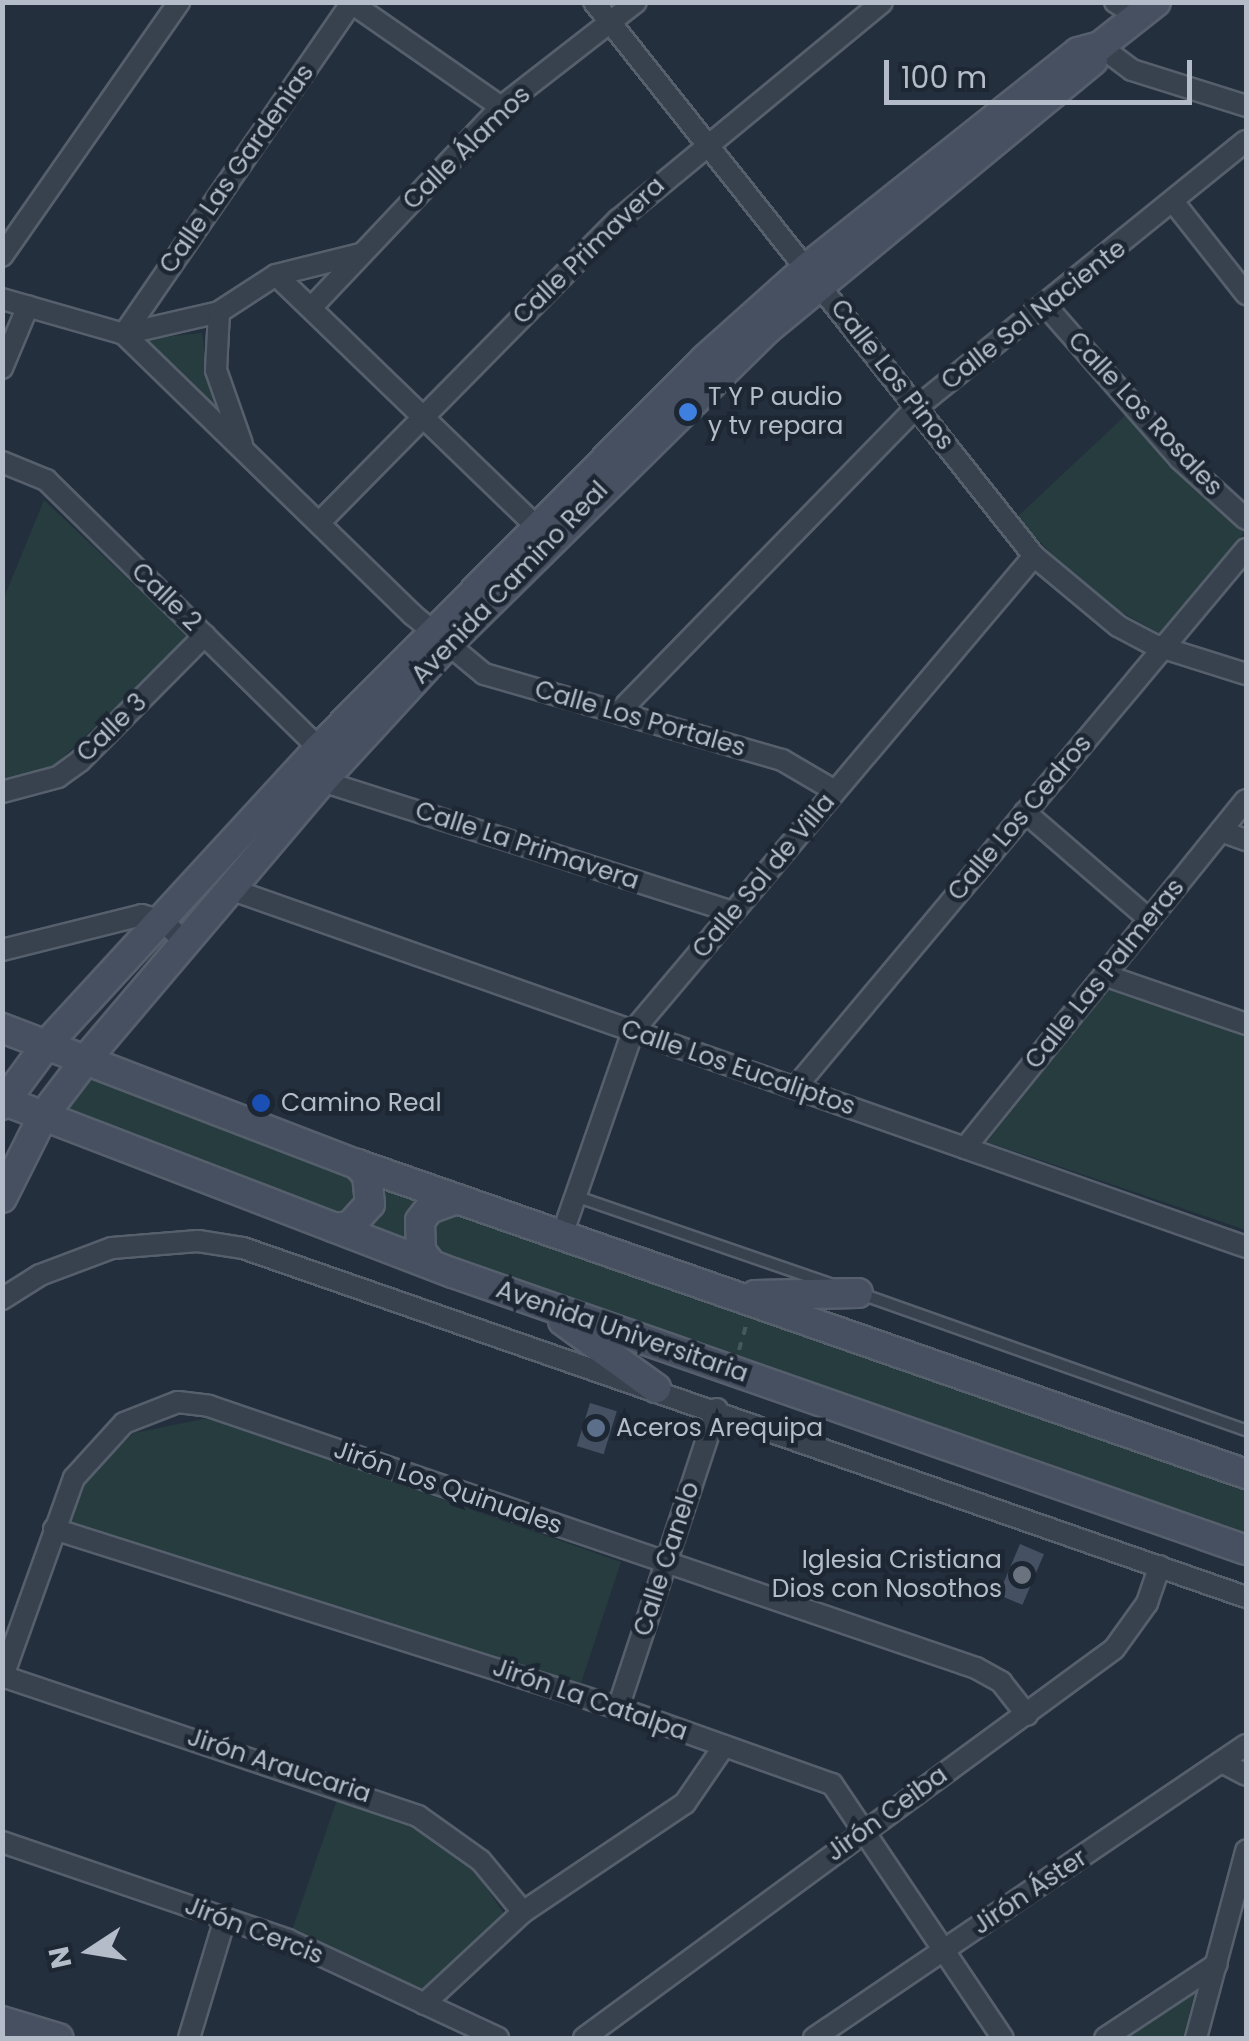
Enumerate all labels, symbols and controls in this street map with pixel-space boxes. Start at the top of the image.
scale bar [889,40,1196,102]
text: 100 m [901,56,987,99]
street label: Calle Las Gardenias [154,59,320,279]
street label: Calle Álamos [397,80,537,216]
street label: Calle Primavera [507,171,671,331]
street label: Calle Sol Naciente [936,234,1132,396]
street label: Calle Los Pinos [824,294,960,456]
street label: Calle Los Rosales [1061,326,1229,502]
place label: T Y P audio y tv repara [708,383,843,442]
marker: T Y P audio y tv repara [677,401,699,423]
street label: Avenida Camino Real [406,476,614,690]
street label: Calle 2 [125,557,207,637]
street label: Calle Los Portales [531,675,749,763]
street label: Calle 3 [71,688,153,768]
street label: Calle Los Cedros [942,729,1098,907]
street label: Calle Sol de Villa [686,788,842,964]
street label: Calle La Primavera [411,796,643,896]
street label: Calle Las Palmeras [1019,873,1191,1075]
street label: Calle Los Eucaliptos [617,1014,859,1122]
place label: Camino Real [281,1088,442,1118]
marker: Camino Real [250,1092,272,1114]
street label: Avenida Universitaria [492,1275,752,1389]
place label: Aceros Arequipa [616,1413,823,1443]
marker: Aceros Arequipa [585,1417,607,1439]
street label: Jirón Los Quinuales [330,1435,566,1541]
street label: Calle Canelo [628,1478,706,1640]
place label: Iglesia Cristiana Dios con Nosothos [772,1546,1002,1605]
marker: Iglesia Cristiana Dios con Nosothos [1011,1564,1033,1586]
street label: Jirón La Catalpa [489,1653,691,1747]
street label: Jirón Araucaria [184,1722,374,1810]
street label: Jirón Ceiba [821,1760,953,1868]
street label: Jirón Áster [967,1843,1093,1941]
street label: Jirón Cercis [181,1891,327,1971]
north arrow [40,1901,140,2001]
text: N [39,1943,81,1972]

